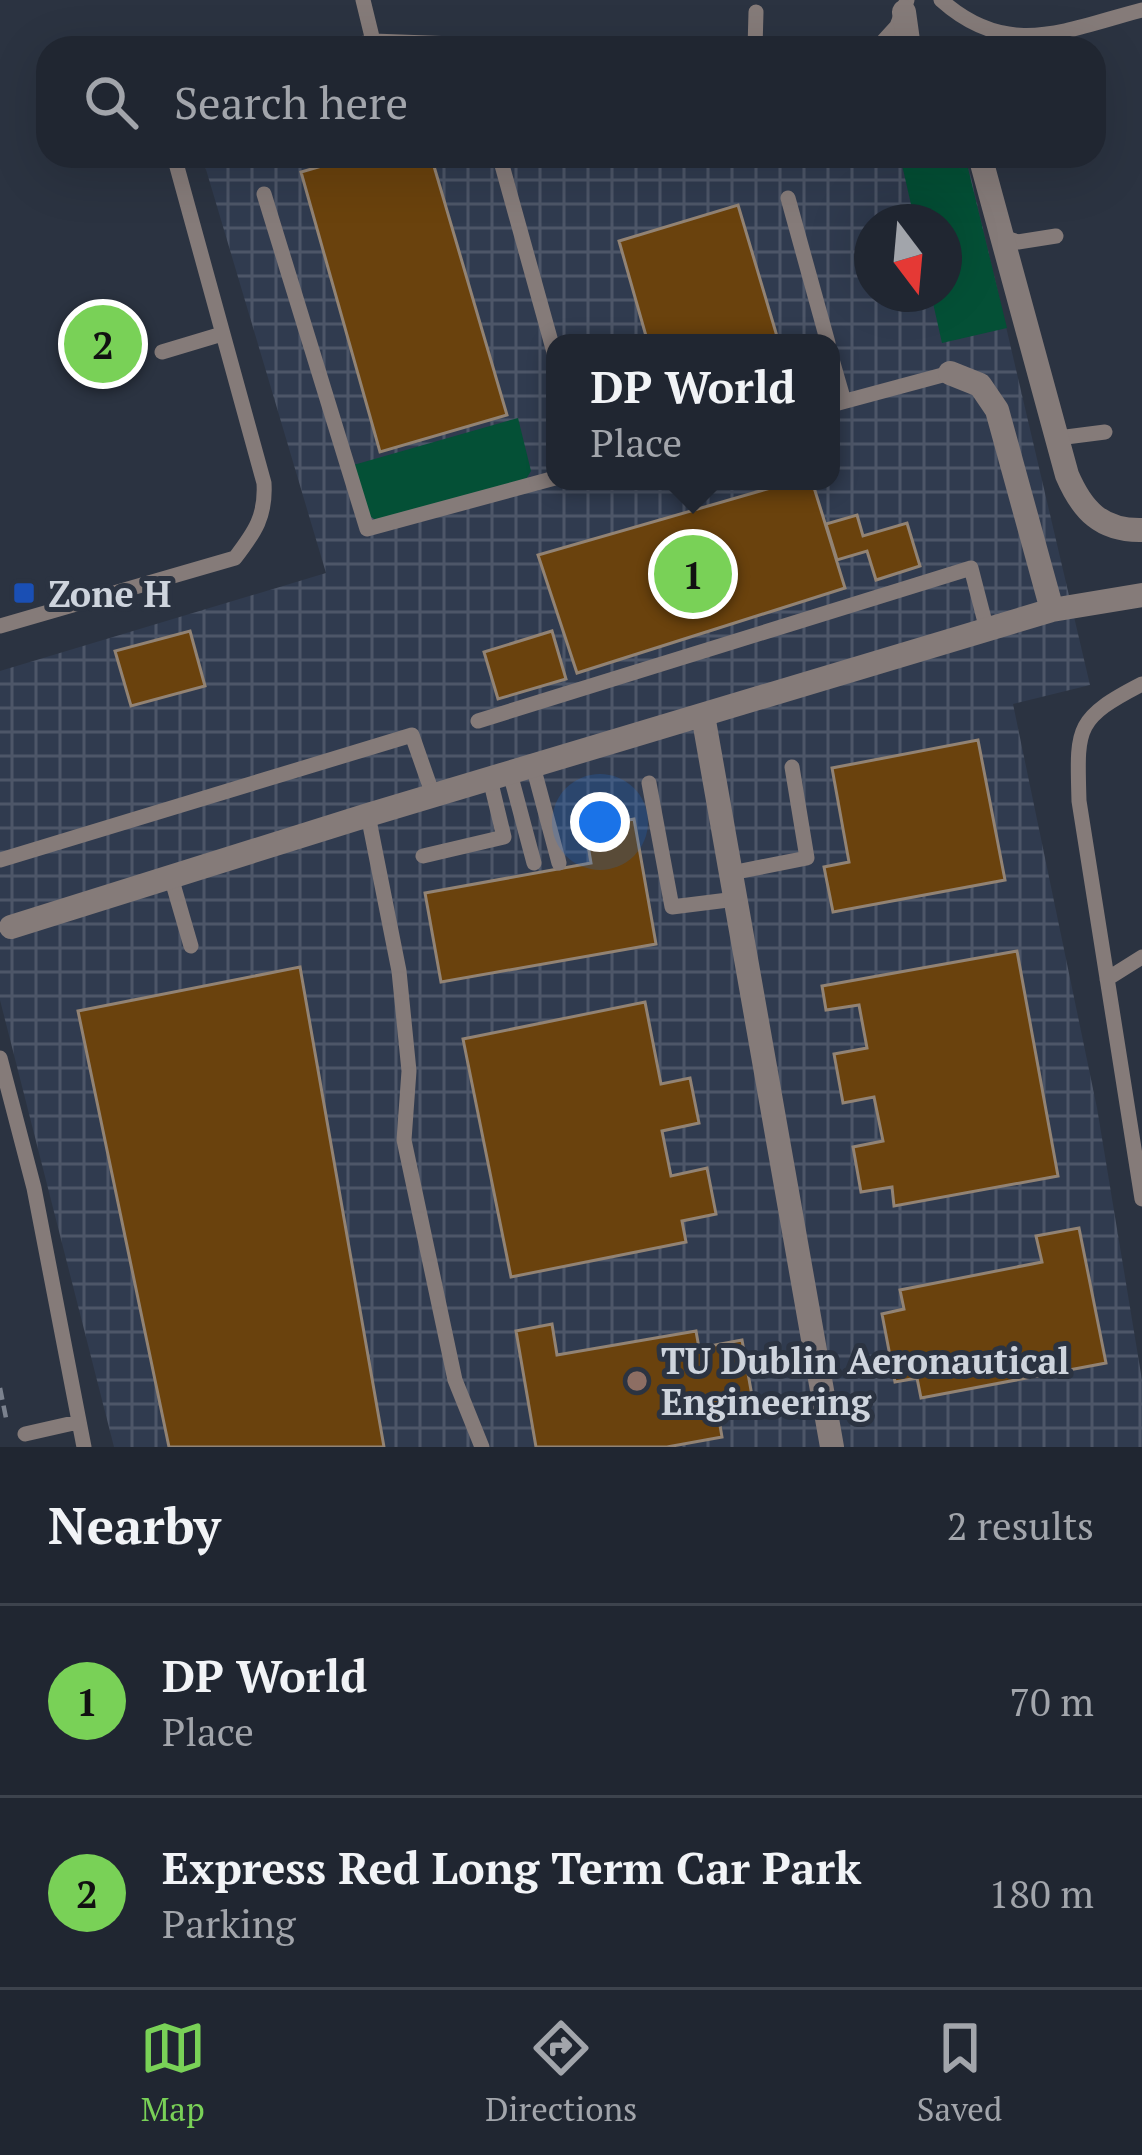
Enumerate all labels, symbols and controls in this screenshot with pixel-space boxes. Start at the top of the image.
search box [36,36,1106,168]
icon: search [78,69,144,135]
text: Search here [174,72,408,132]
north arrow [854,204,962,312]
pin: 2 [64,299,142,389]
popup [546,334,840,490]
text: DP World [590,356,796,416]
text: Place [590,416,682,468]
pin: 1 [654,529,732,619]
place label: Zone H [48,570,171,617]
marker: Zone H [11,580,37,606]
your location [570,792,630,852]
place label: TU Dublin Aeronautical Engineering [661,1337,1070,1425]
marker: TU Dublin Aeronautical Engineering [624,1368,650,1394]
text: Nearby [48,1491,221,1559]
text: 2 results [947,1499,1094,1551]
text: DP World [162,1645,367,1705]
text: 1 [76,1675,98,1727]
text: 70 m [1009,1675,1094,1727]
text: Place [162,1705,254,1757]
text: Express Red Long Term Car Park [162,1837,861,1897]
text: 2 [76,1867,98,1919]
text: 180 m [989,1867,1094,1919]
text: Parking [162,1897,295,1949]
tab: Map [140,2015,206,2130]
tab: Directions [485,2015,637,2130]
tab: Saved [917,2015,1002,2130]

